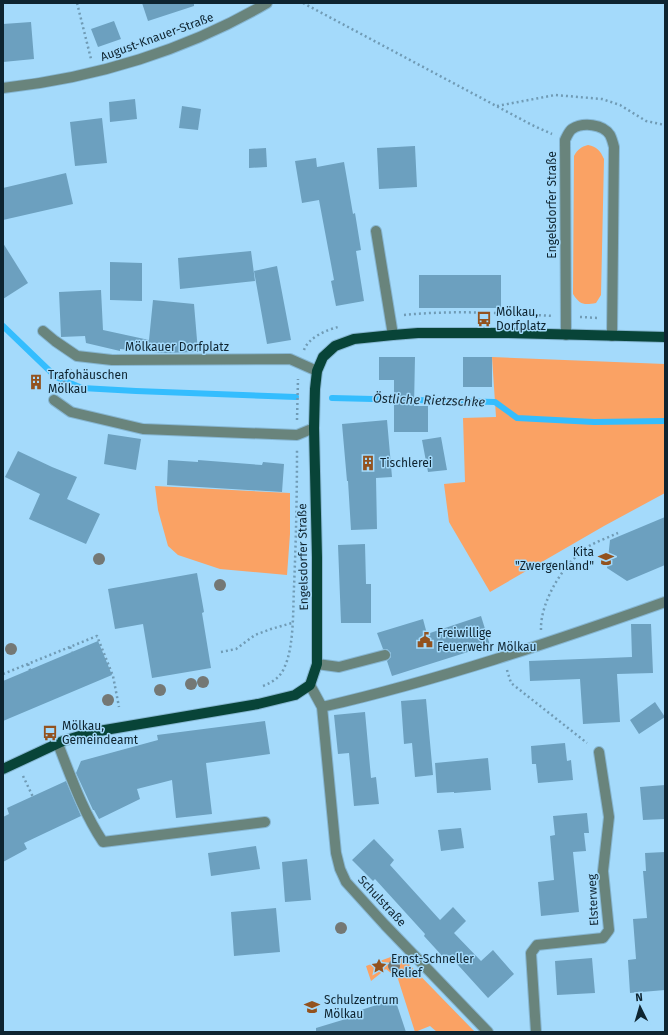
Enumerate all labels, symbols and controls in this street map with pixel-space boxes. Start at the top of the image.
street label: August-Knauer-Straße [99,10,215,64]
street label: Engelsdorfer Straße [545,151,559,259]
place label: Mölkau, Dorfplatz [496,305,546,333]
bus stop icon: Mölkau, Dorfplatz [475,310,493,328]
street label: Mölkauer Dorfplatz [125,340,229,354]
place label: Trafohäuschen Mölkau [48,368,128,396]
building icon: Trafohäuschen Mölkau [27,373,45,391]
water label: Östliche Rietzschke [373,390,486,409]
building icon: Tischlerei [359,454,377,472]
place label: Tischlerei [380,456,432,470]
street label: Engelsdorfer Straße [295,503,311,611]
place label: Kita "Zwergenland" [515,545,594,573]
school or university icon: Kita "Zwergenland" [597,550,615,568]
place label: Freiwillige Feuerwehr Mölkau [437,626,537,654]
public building icon: Freiwillige Feuerwehr Mölkau [416,631,434,649]
place label: Mölkau, Gemeindeamt [62,719,139,747]
bus stop icon: Mölkau, Gemeindeamt [41,724,59,742]
street label: Schulstraße [355,873,409,929]
street label: Elsterweg [585,873,601,926]
place label: Ernst-Schneller Relief [391,952,474,980]
place icon: Ernst-Schneller Relief [370,957,388,975]
north arrow [620,987,660,1027]
text: N [635,991,643,1004]
place label: Schulzentrum Mölkau [324,993,399,1021]
school or university icon: Schulzentrum Mölkau [303,998,321,1016]

